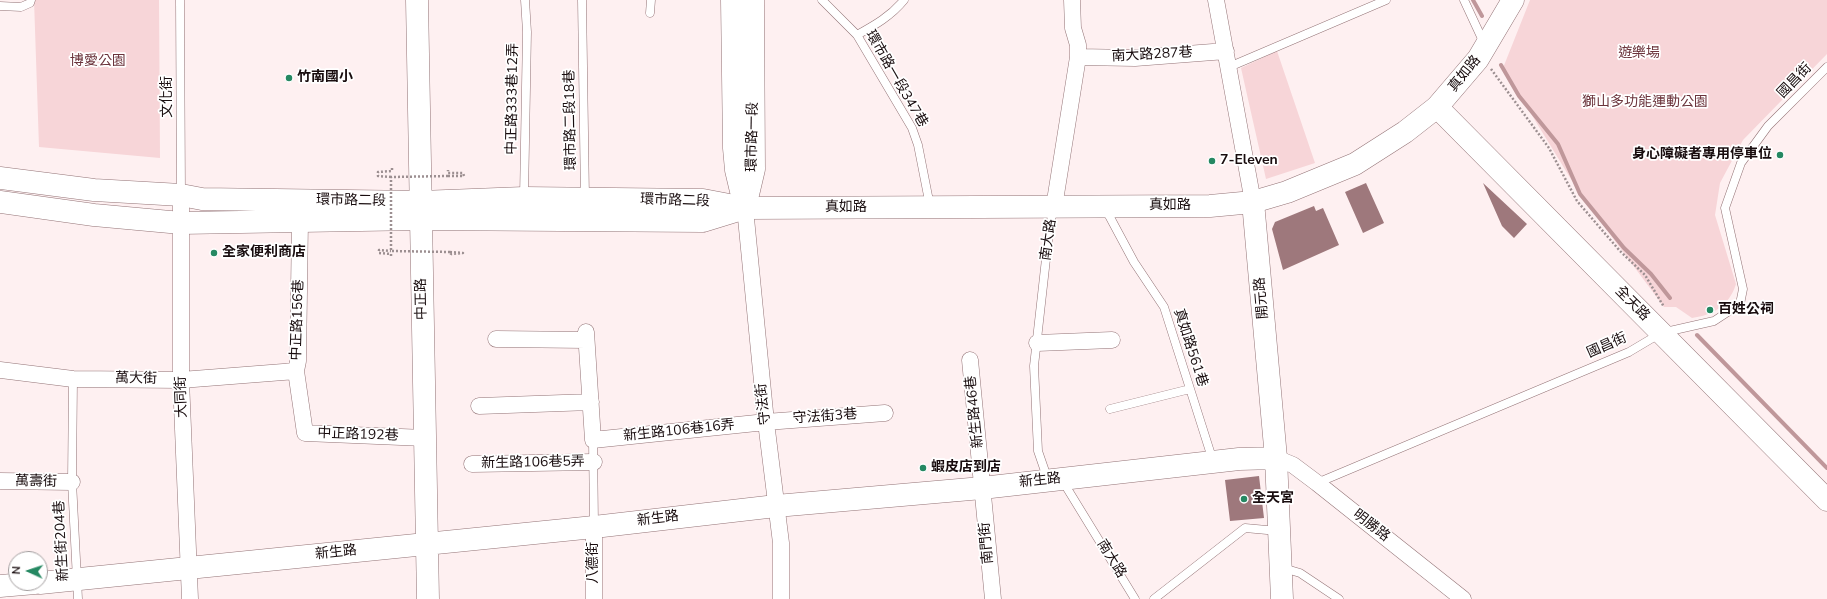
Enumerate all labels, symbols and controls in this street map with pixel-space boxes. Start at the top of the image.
street label: 環市路一段347巷 [861,28,931,130]
street label: 中正路333巷12弄 [504,43,522,155]
street label: 南大路287巷 [1111,44,1193,66]
park label: 遊樂場 [1618,46,1660,62]
street label: 真如路 [1445,52,1485,96]
park label: 博愛公園 [70,54,126,70]
street label: 國昌街 [1774,60,1816,102]
street label: 環市路二段18巷 [562,69,580,171]
place label: 竹南國小 [297,70,353,86]
marker: 竹南國小 [284,73,294,83]
street label: 文化街 [160,76,176,118]
park label: 獅山多功能運動公園 [1582,95,1708,111]
street label: 環市路一段 [744,102,762,172]
place label: 身心障礙者專用停車位 [1632,147,1772,163]
marker: 身心障礙者專用停車位 [1775,150,1785,160]
place label: 7-Eleven [1220,153,1278,169]
marker: 7-Eleven [1207,156,1217,166]
street label: 環市路二段 [640,191,710,211]
street label: 環市路二段 [316,192,386,210]
street label: 真如路 [1149,198,1191,214]
street label: 真如路 [825,200,867,216]
street label: 南大路 [1038,218,1060,262]
place label: 全家便利商店 [222,245,306,261]
marker: 全家便利商店 [209,248,219,258]
street label: 開元路 [1252,276,1272,320]
street label: 中正路 [413,278,431,320]
street label: 中正路156巷 [288,279,308,361]
street label: 全天路 [1611,283,1653,325]
place label: 百姓公祠 [1718,302,1774,318]
marker: 百姓公祠 [1705,305,1715,315]
street label: 真如路561巷 [1169,307,1211,389]
street label: 國昌街 [1584,330,1630,362]
street label: 萬大街 [115,370,157,388]
street label: 新生路46巷 [963,375,987,449]
street label: 大同街 [173,376,191,418]
street label: 守法街 [753,382,775,426]
street label: 守法街3巷 [792,406,858,428]
street label: 新生路106巷16弄 [622,417,736,445]
street label: 中正路192巷 [317,425,399,445]
street label: 新生路106巷5弄 [481,454,585,472]
place label: 蝦皮店到店 [931,460,1001,476]
marker: 蝦皮店到店 [918,463,928,473]
street label: 新生路 [1018,470,1062,492]
street label: 萬壽街 [15,473,57,491]
place label: 全天宮 [1252,491,1294,507]
marker: 全天宮 [1239,494,1249,504]
street label: 新生街204巷 [51,500,73,582]
street label: 明勝路 [1349,506,1393,546]
street label: 新生路 [636,508,680,530]
street label: 南門街 [977,521,997,565]
street label: 南大路 [1093,537,1129,581]
street label: 新生路 [314,542,358,564]
street label: 八德街 [586,542,602,584]
north arrow [8,551,48,591]
text: N [9,566,24,575]

